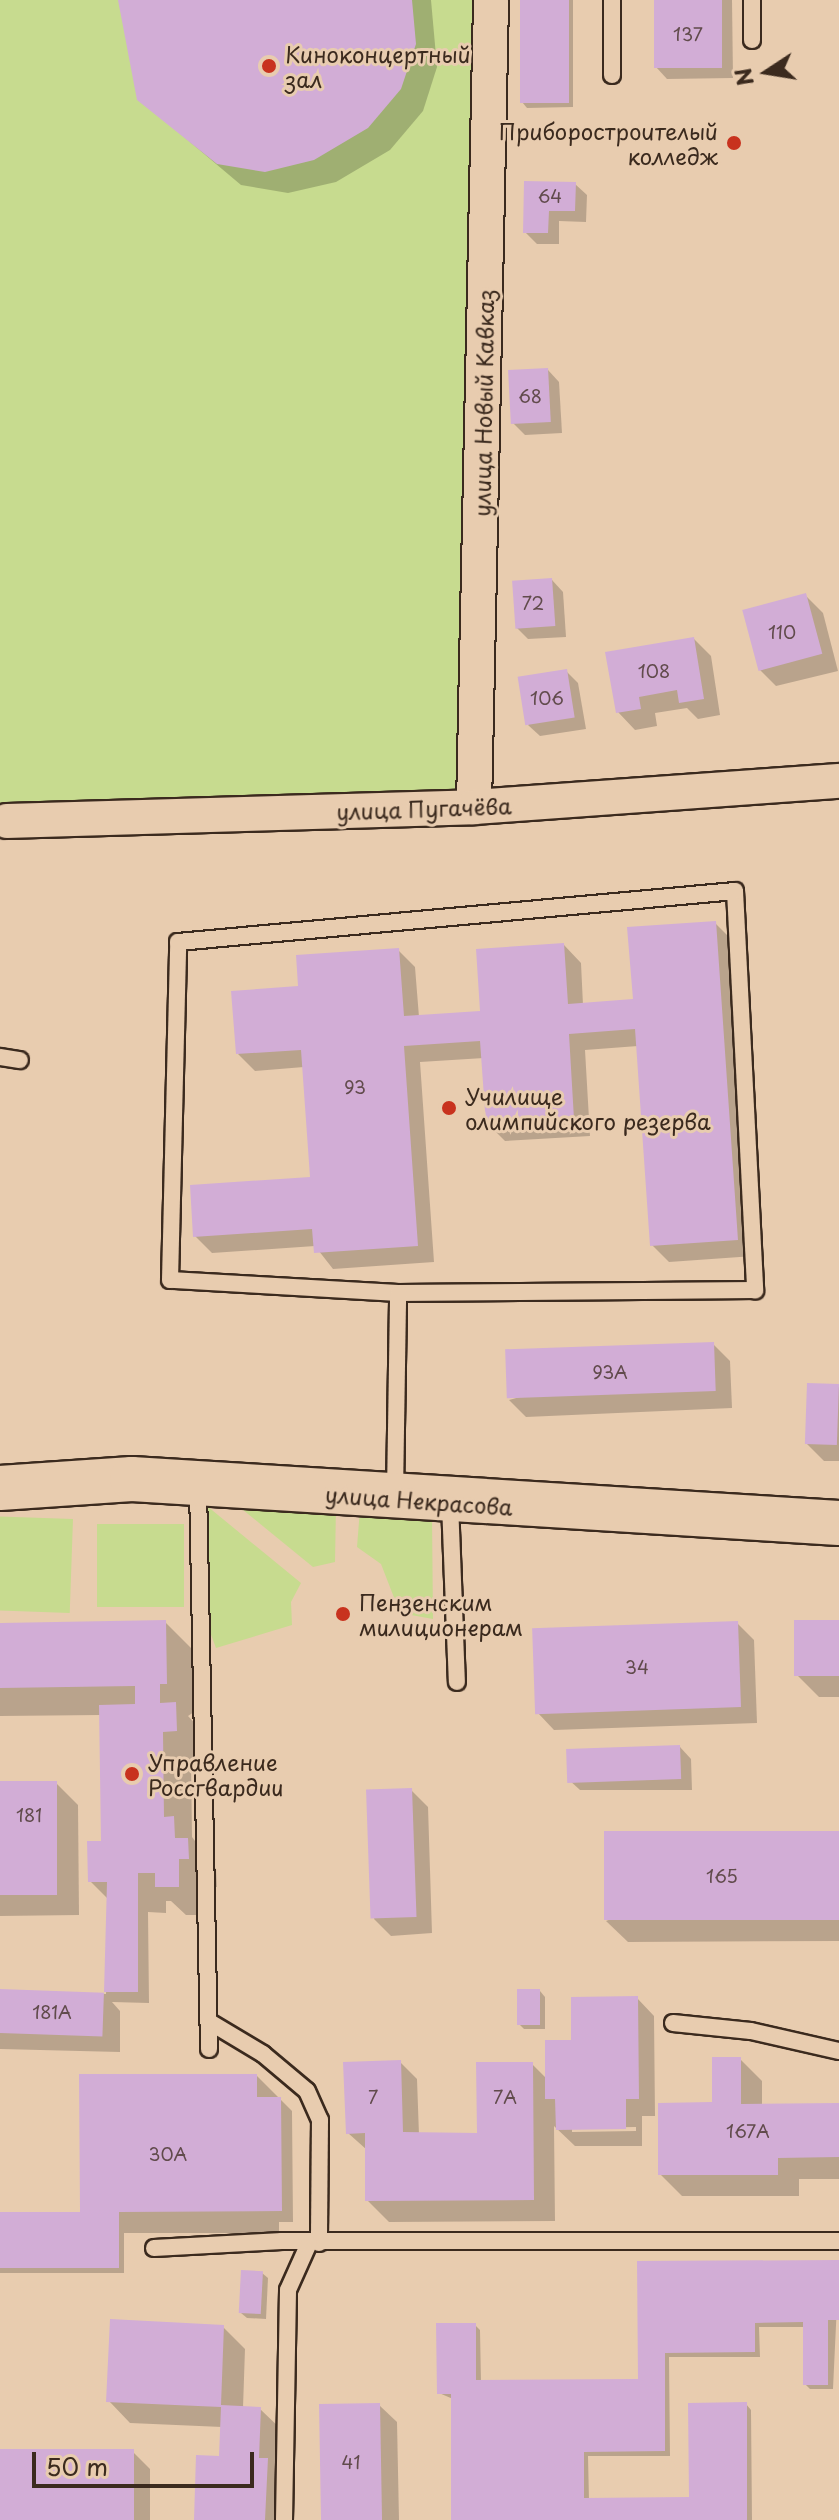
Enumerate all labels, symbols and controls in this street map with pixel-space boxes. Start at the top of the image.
house number: 137 [673,23,703,45]
north arrow [727,32,807,112]
place label: Киноконцертный зал [285,40,471,92]
marker: Киноконцертный зал [260,57,278,75]
text: N [725,65,761,89]
place label: Приборостроителый колледж [499,117,718,168]
marker: Приборостроителый колледж [725,134,743,152]
house number: 64 [538,185,562,207]
street label: улица Новый Кавказ [468,288,498,518]
house number: 68 [518,385,542,407]
house number: 72 [522,592,544,614]
house number: 110 [768,621,796,643]
house number: 108 [638,660,670,682]
house number: 106 [530,687,564,709]
street label: улица Пугачёва [335,792,513,824]
house number: 93 [344,1076,366,1098]
place label: Училище олимпийского резерва [465,1082,711,1134]
marker: Училище олимпийского резерва [440,1099,458,1117]
house number: 93А [592,1361,628,1383]
street label: улица Некрасова [324,1480,514,1520]
place label: Пензенским милиционерам [359,1588,523,1640]
marker: Пензенским милиционерам [334,1605,352,1623]
house number: 34 [625,1656,649,1678]
place label: Управление Россгвардии [148,1748,283,1800]
marker: Управление Россгвардии [123,1765,141,1783]
house number: 181 [16,1804,42,1826]
house number: 165 [706,1865,738,1887]
house number: 181А [32,2001,72,2023]
house number: 7 [368,2086,378,2108]
house number: 7А [493,2086,517,2108]
house number: 167А [726,2120,770,2142]
house number: 30А [149,2143,187,2165]
scale bar [36,2436,258,2486]
text: 50 m [46,2448,108,2484]
house number: 41 [342,2451,360,2473]

